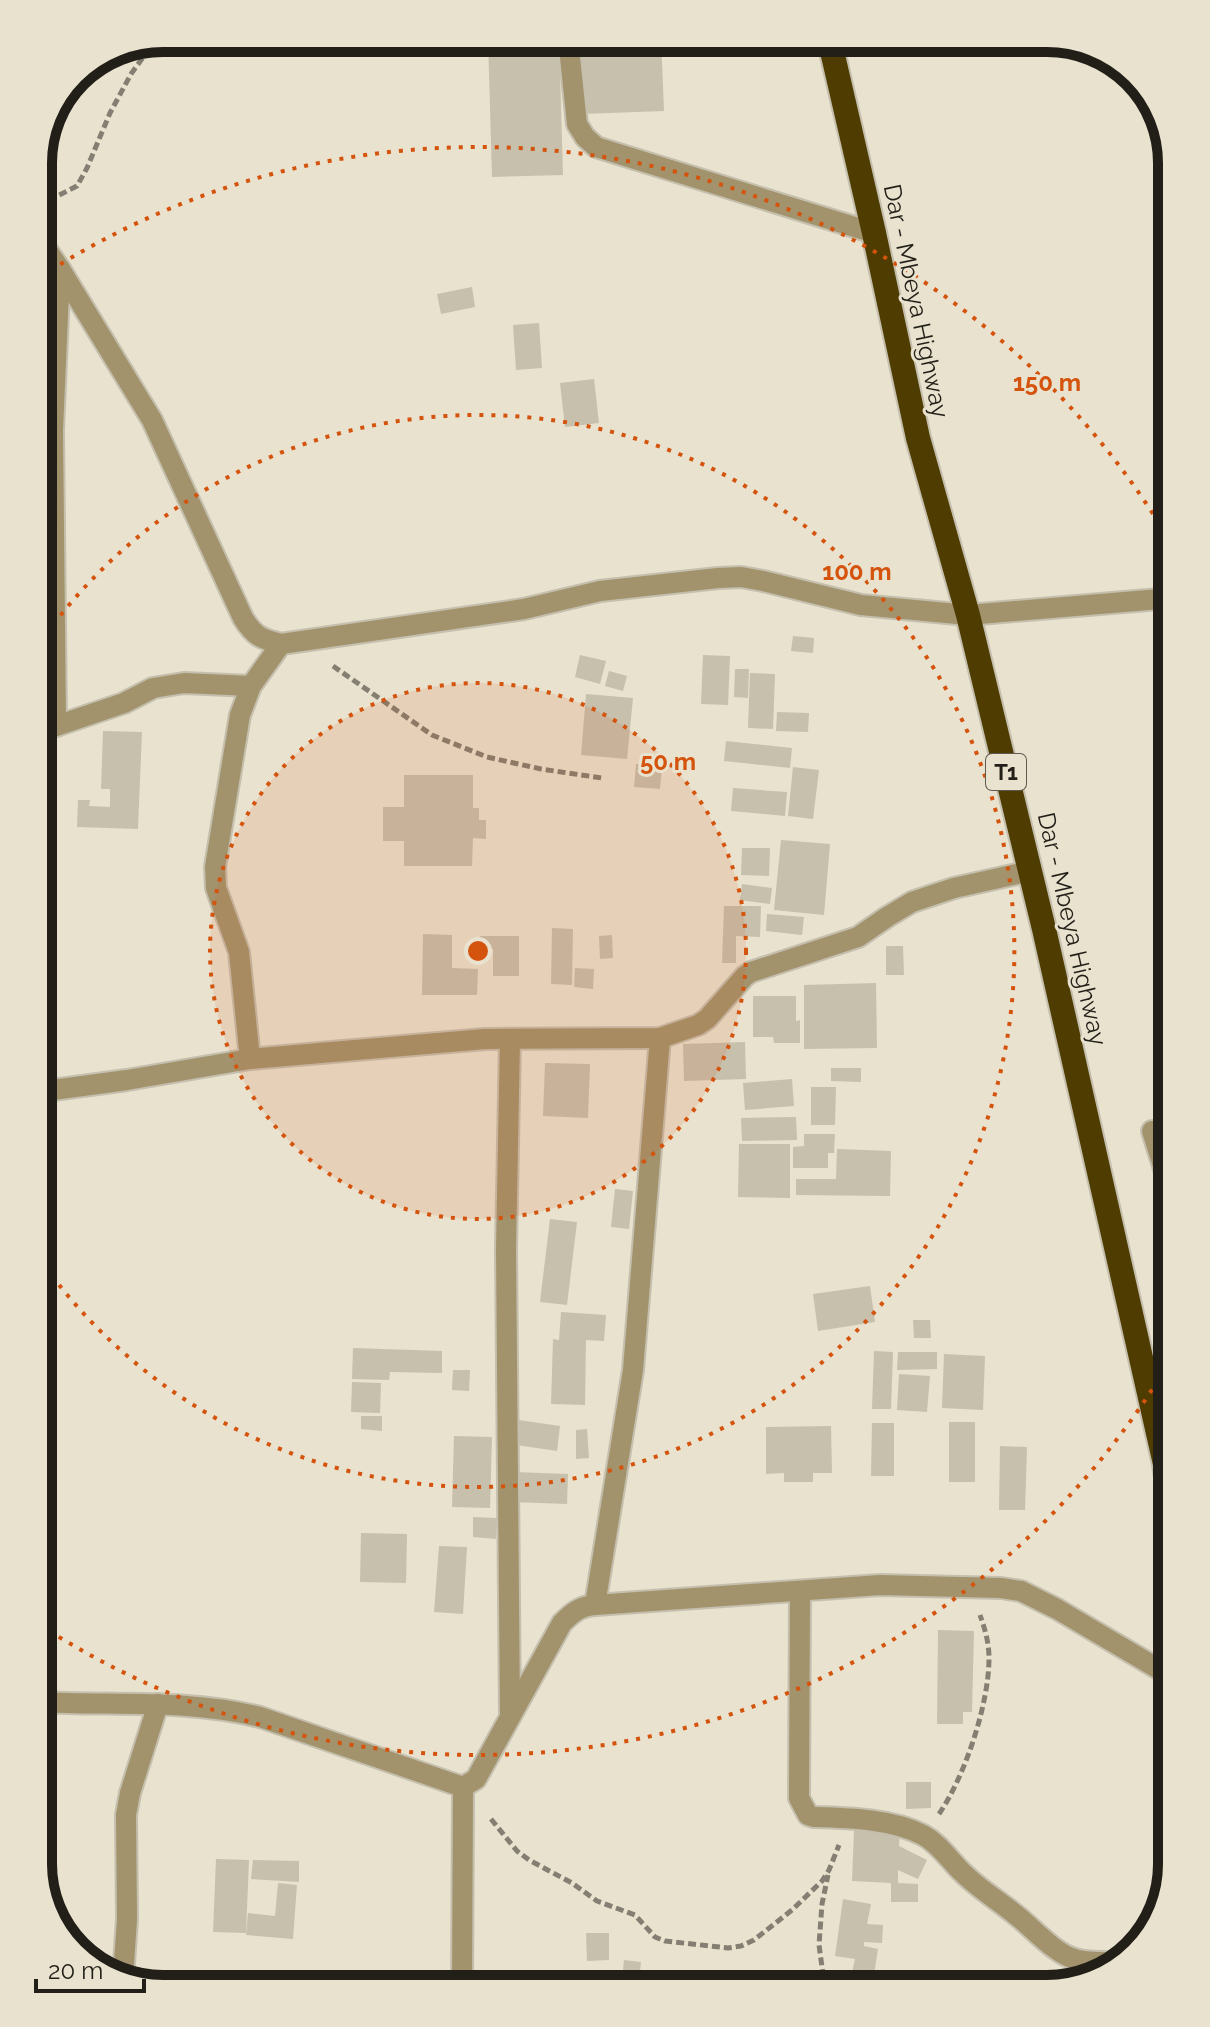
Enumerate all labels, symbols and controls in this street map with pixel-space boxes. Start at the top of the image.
street label: Dar - Mbeya Highway [878,181,955,420]
text: 150 m [1013,368,1081,397]
text: 100 m [822,557,892,586]
text: 50 m [640,747,696,776]
road number: T1 [986,754,1026,790]
street label: Dar - Mbeya Highway [1032,810,1113,1048]
centre of rings [464,937,492,965]
scale bar [36,1943,144,1993]
text: 20 m [48,1956,103,1985]

